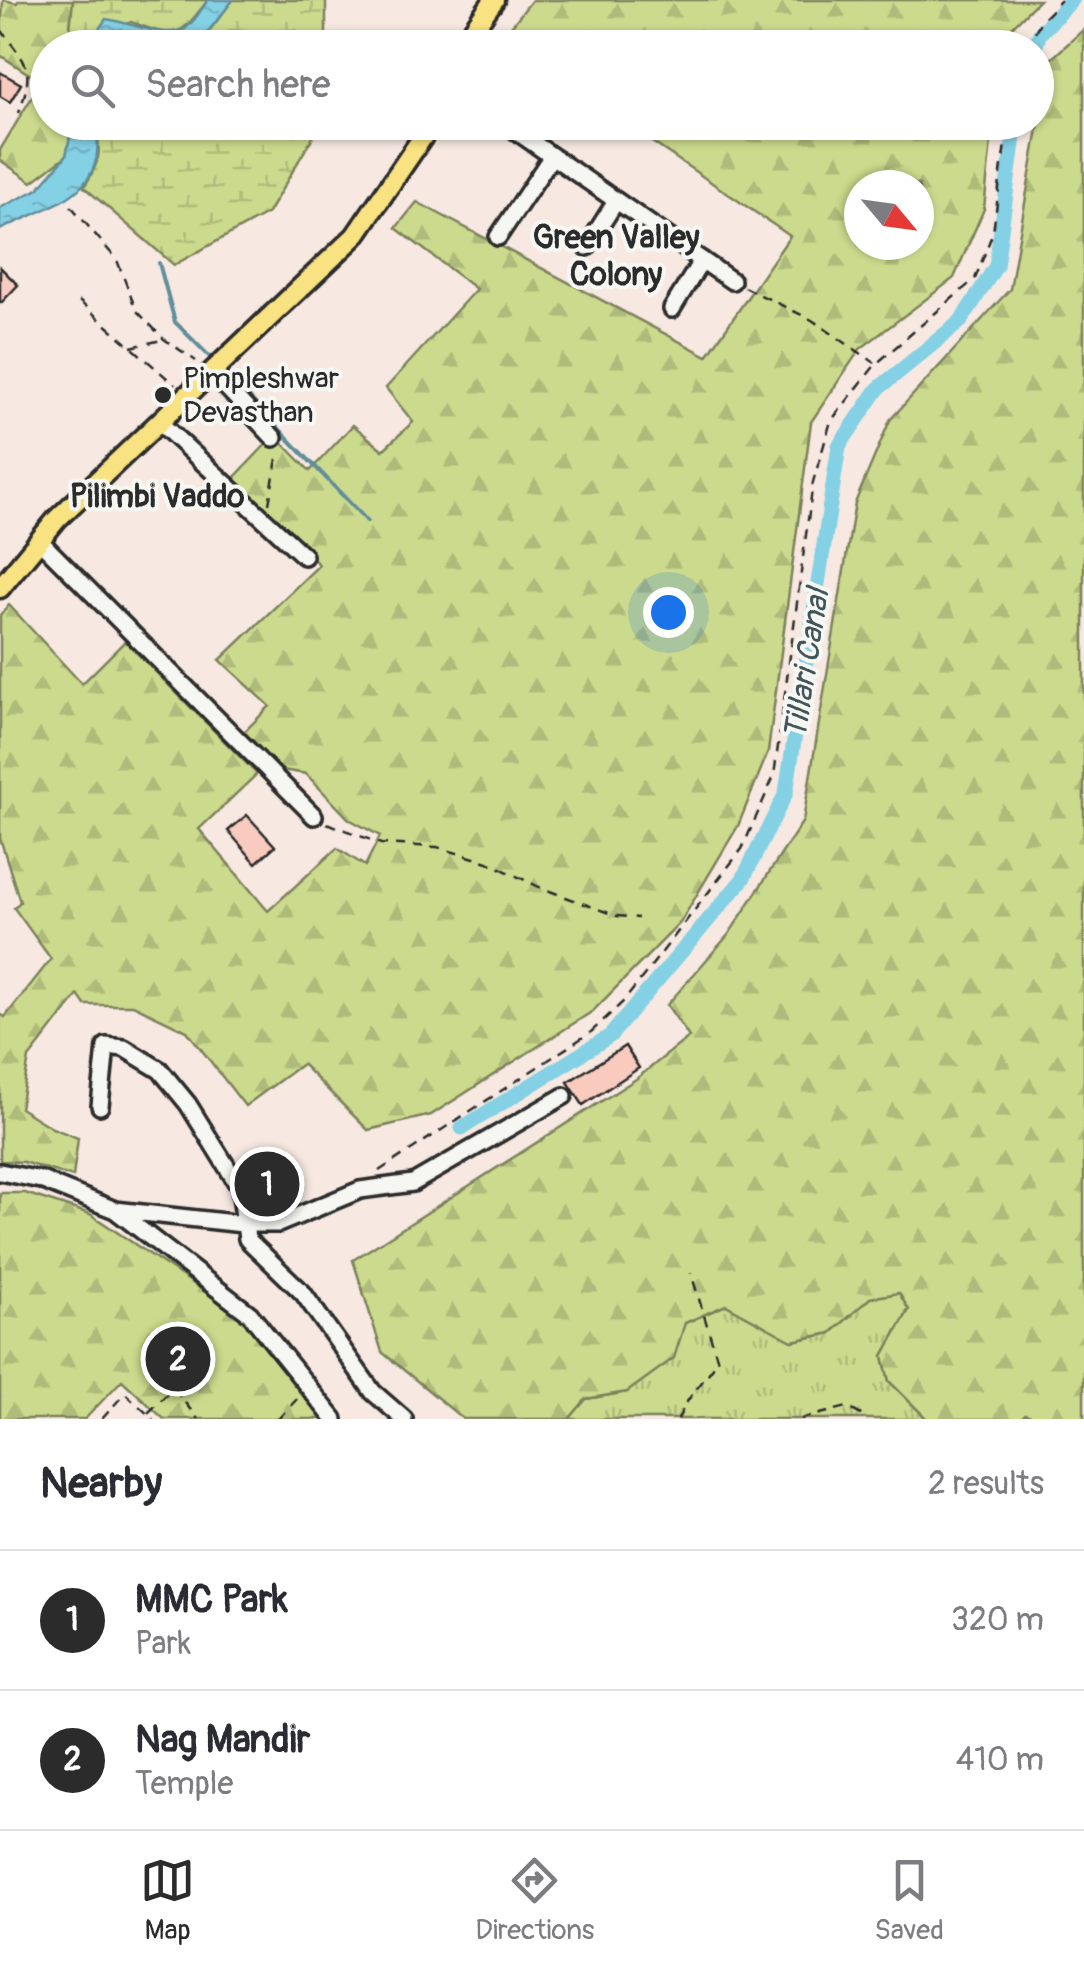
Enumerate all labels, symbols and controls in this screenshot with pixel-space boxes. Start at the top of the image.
search box [30,30,1054,140]
icon: search [65,58,120,113]
text: Search here [145,61,331,109]
north arrow [844,170,934,260]
district label: Green Valley Colony [533,218,700,295]
place label: Pimpleshwar Devasthan [183,360,340,431]
marker: Pimpleshwar Devasthan [152,384,174,406]
district label: Pilimbi Vaddo [70,477,244,517]
water label: Tillari Canal [775,583,839,742]
your location [643,587,694,638]
pin: 1 [234,1146,300,1222]
pin: 2 [146,1322,210,1396]
text: Nearby [40,1458,162,1510]
text: 2 results [928,1464,1044,1504]
text: MMC Park [135,1576,288,1624]
text: 1 [66,1600,79,1640]
text: 320 m [951,1600,1044,1640]
text: Park [135,1624,191,1664]
text: Nag Mandir [135,1716,310,1764]
text: 2 [64,1740,81,1780]
text: 410 m [956,1740,1044,1780]
text: Temple [135,1764,233,1804]
tab: Map [140,1853,195,1948]
tab: Directions [475,1853,594,1948]
tab: Saved [874,1853,944,1948]

